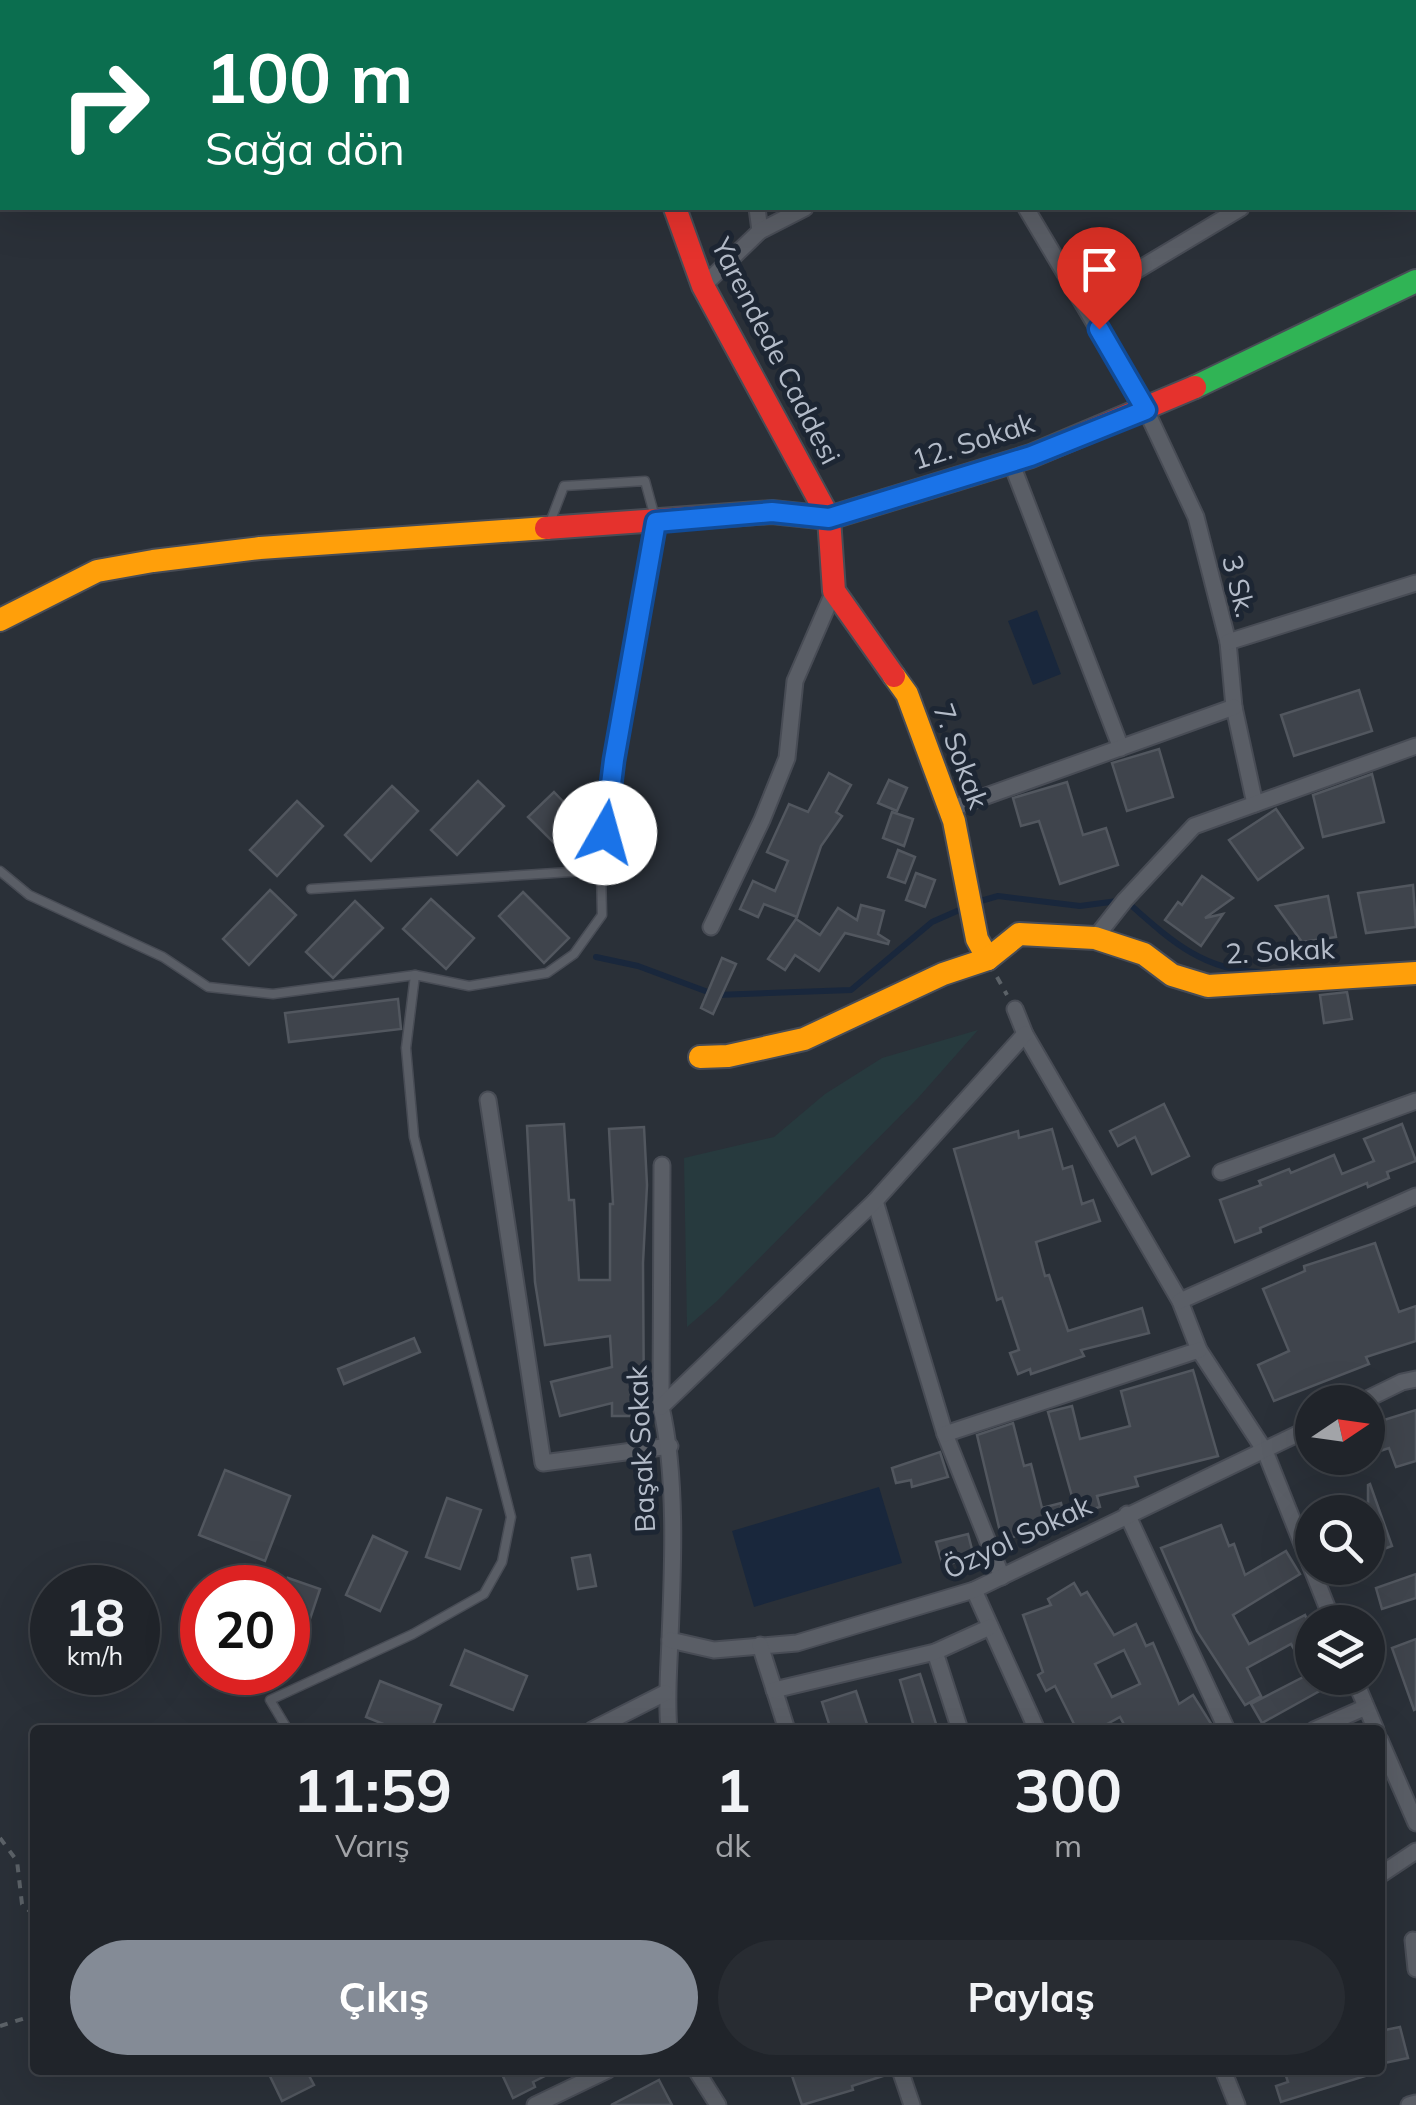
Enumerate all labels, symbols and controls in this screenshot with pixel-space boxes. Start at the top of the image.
text: 100 m [205,33,413,121]
icon: right [40,40,170,170]
text: Sağa dön [205,120,405,176]
pin [1057,227,1142,330]
street label: Yarendede Caddesi [704,231,849,470]
icon: arrive [1072,242,1127,297]
street label: 12. Sokak [907,404,1039,477]
street label: 3 Sk. [1215,551,1264,621]
street label: 7. Sokak [926,698,997,814]
position arrow [553,781,657,885]
street label: 2. Sokak [1224,930,1336,971]
street label: Başak Sokak [619,1364,662,1533]
north arrow [1295,1385,1385,1475]
map controls [1295,1385,1385,1695]
street label: Özyol Sokak [937,1487,1097,1586]
button: search [1295,1495,1385,1585]
speed limit sign: 20 [180,1565,310,1695]
text: 18 [65,1586,125,1649]
button: layers [1295,1605,1385,1695]
text: km/h [67,1640,123,1671]
text: 11:59 [293,1752,452,1827]
text: 1 [715,1752,751,1827]
text: 300 [1014,1752,1122,1827]
text: Varış [335,1825,410,1865]
text: dk [715,1825,751,1865]
text: m [1054,1825,1082,1865]
button: Çıkış [70,1940,698,2055]
button: Paylaş [718,1940,1345,2055]

